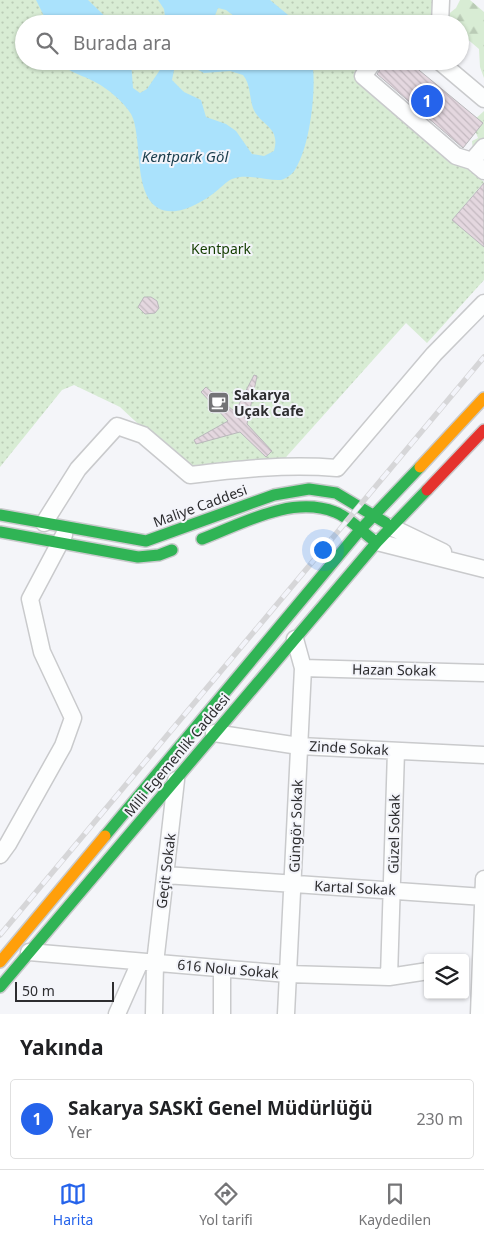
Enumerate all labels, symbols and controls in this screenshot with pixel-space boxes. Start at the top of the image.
search box [15,15,469,70]
icon: search [33,29,61,57]
text: Burada ara [73,30,171,56]
pin: 1 [411,82,443,120]
water label: Kentpark Göl [142,146,229,166]
park label: Kentpark [191,239,252,258]
place label: Sakarya Uçak Cafe [234,385,304,420]
cafe icon: Sakarya Uçak Cafe [206,391,230,415]
street label: Maliye Caddesi [150,480,249,531]
your location [310,537,336,563]
street label: Hazan Sokak [352,659,437,680]
street label: Milli Egemenlik Caddesi [119,689,234,820]
street label: Zinde Sokak [309,736,390,759]
street label: Güngör Sokak [284,779,307,873]
street label: Güzel Sokak [383,794,404,874]
street label: Geçit Sokak [151,832,180,910]
street label: Kartal Sokak [314,876,397,899]
map controls [424,954,469,999]
button: layers [424,954,469,999]
street label: 616 Nolu Sokak [177,955,280,982]
scale bar [15,979,114,1002]
text: 50 m [22,981,55,1000]
text: Yakında [20,1033,103,1061]
text: Sakarya SASKİ Genel Müdürlüğü [68,1095,373,1121]
text: 1 [32,1108,42,1130]
text: 230 m [416,1108,463,1130]
text: Yer [68,1121,92,1143]
tab: Harita [53,1180,93,1229]
tab: Yol tarifi [199,1180,253,1229]
tab: Kaydedilen [359,1180,431,1229]

